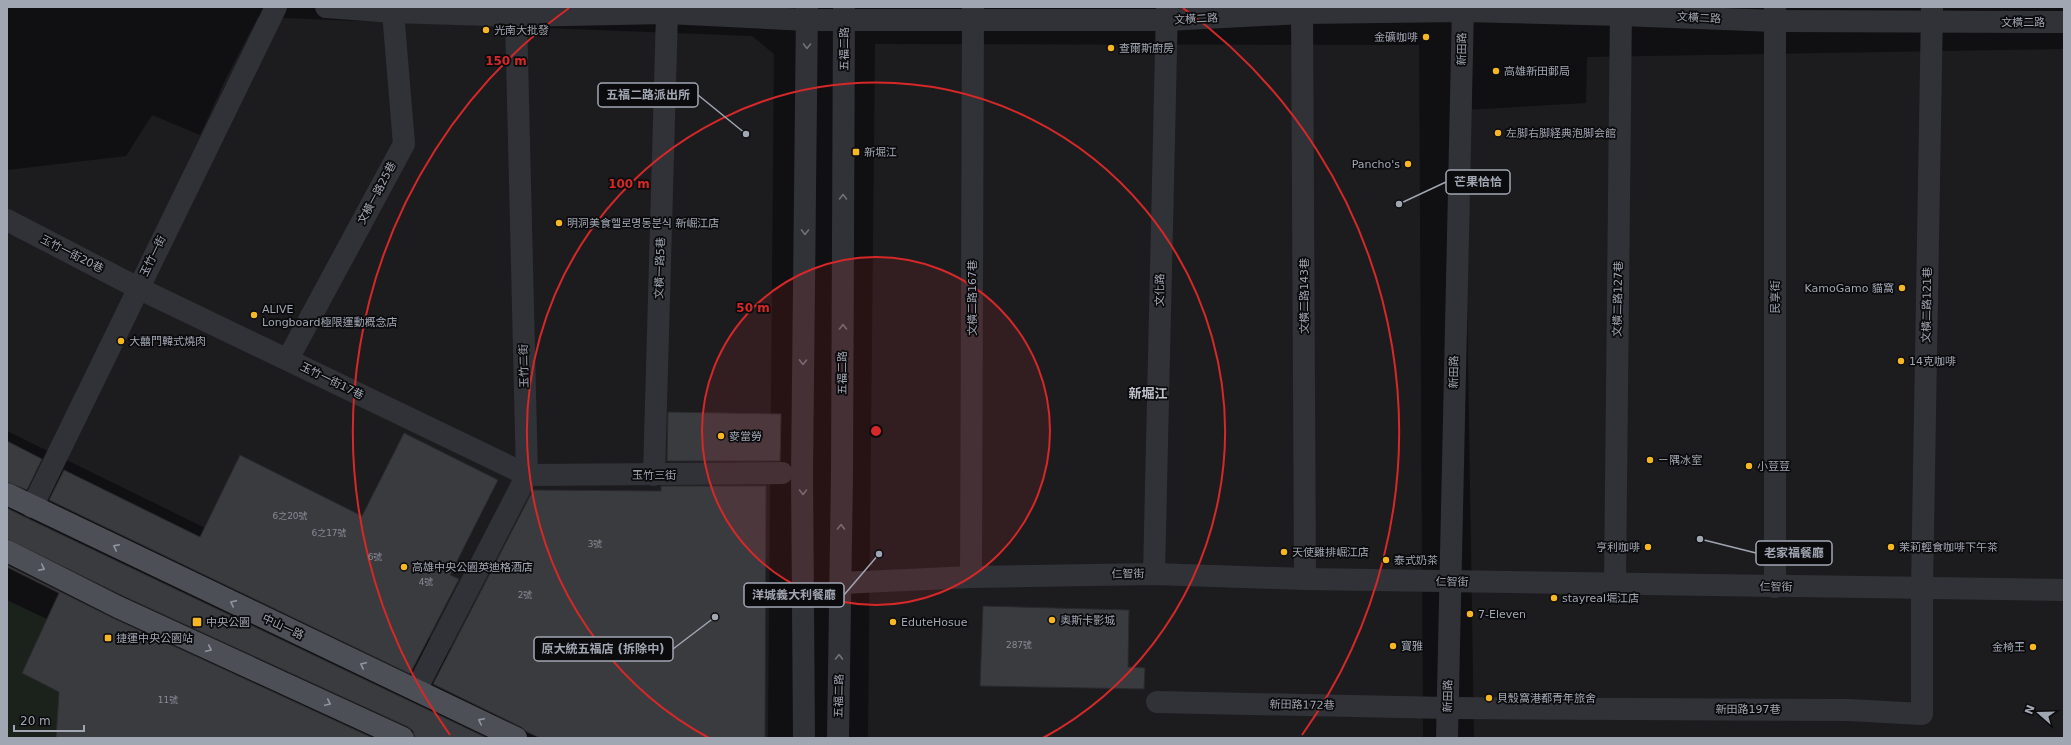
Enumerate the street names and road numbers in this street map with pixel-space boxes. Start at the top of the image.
street label: 文橫二路 [1677,10,1721,26]
street label: 文橫二路 [1174,11,1218,27]
street label: 文橫二路 [2001,16,2045,29]
street label: 五福二路 [838,27,851,71]
street label: 新田路 [1455,32,1469,66]
street label: 文橫一路25巷 [355,159,399,227]
street label: 玉竹一街20巷 [38,233,106,275]
street label: 玉竹一街 [138,233,168,279]
street label: 文橫一路5巷 [652,237,668,299]
street label: 文橫二路143巷 [1298,258,1311,334]
street label: 文橫二路167巷 [966,260,979,336]
street label: 文橫二路127巷 [1611,261,1625,337]
street label: 文橫二路121巷 [1920,267,1934,343]
street label: 文化路 [1153,273,1167,307]
street label: 民享街 [1769,281,1782,314]
street label: 玉竹二街 [517,344,531,388]
street label: 五福二路 [836,351,849,395]
street label: 新田路 [1447,355,1461,389]
street label: 玉竹一街17巷 [298,360,366,402]
street label: 玉竹三街 [632,469,676,482]
street label: 仁智街 [1111,567,1145,581]
street label: 仁智街 [1435,575,1469,589]
street label: 仁智街 [1759,580,1793,594]
street label: 中山一路 [260,612,306,642]
street label: 五福二路 [832,674,846,718]
street label: 新田路 [1441,679,1455,713]
street label: 新田路172巷 [1269,698,1335,712]
street label: 新田路197巷 [1716,703,1781,716]

